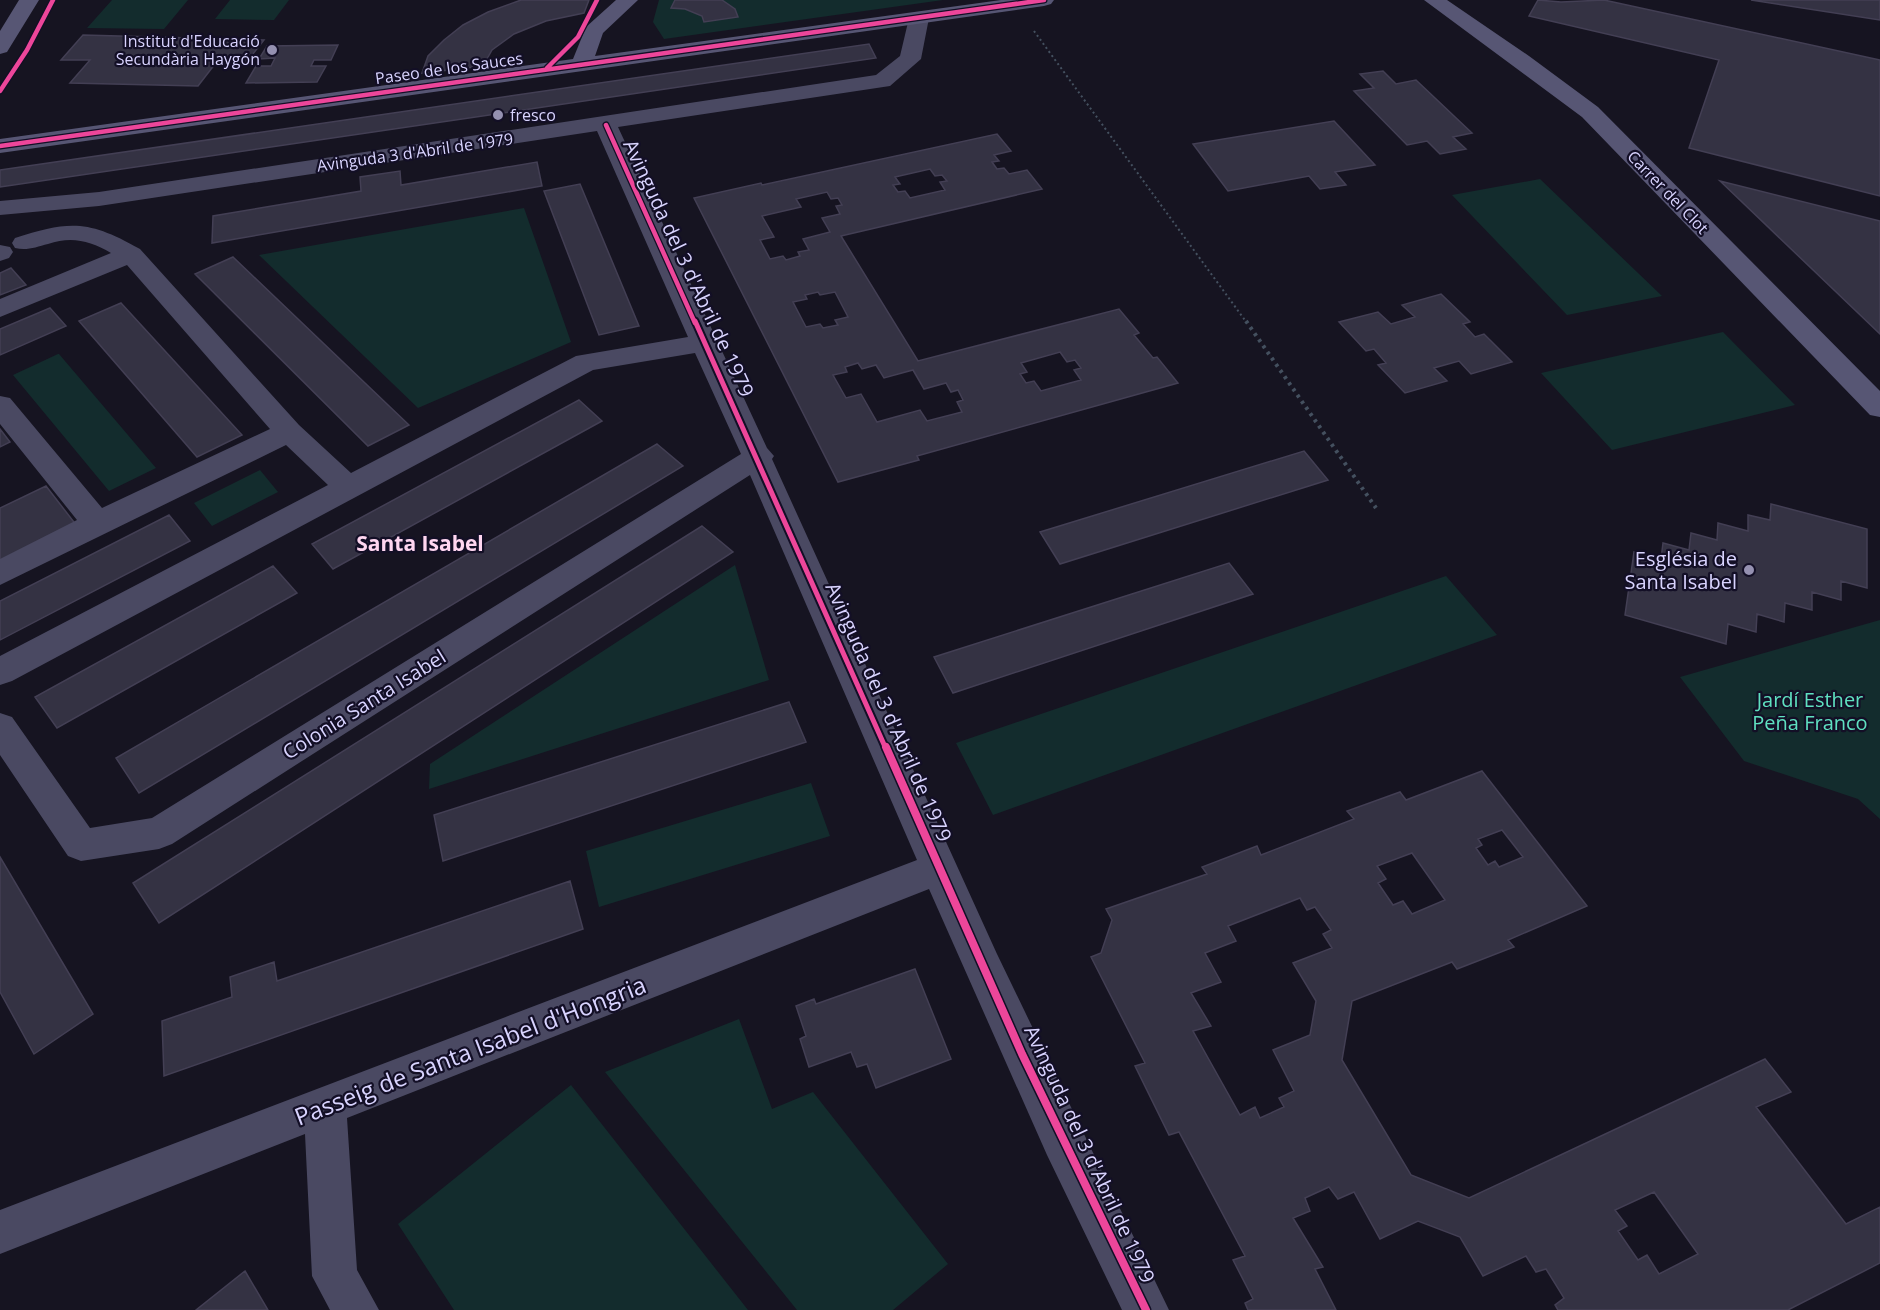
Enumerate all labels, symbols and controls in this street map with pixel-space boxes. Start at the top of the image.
place label: Institut d'Educació Secundària Haygón [116,30,260,70]
marker: Institut d'Educació Secundària Haygón [265,43,279,57]
street label: Paseo de los Sauces [374,47,524,89]
place label: fresco [510,104,556,126]
marker: fresco [491,108,505,122]
street label: Avinguda 3 d'Abril de 1979 [315,127,515,177]
street label: Avinguda del 3 d'Abril de 1979 [617,135,761,401]
street label: Carrer del Clot [1623,145,1714,239]
district label: Santa Isabel [356,529,484,557]
place label: Església de Santa Isabel [1624,545,1737,595]
marker: Església de Santa Isabel [1742,563,1756,577]
street label: Avinguda del 3 d'Abril de 1979 [819,578,959,846]
street label: Colonia Santa Isabel [277,643,451,765]
park label: Jardí Esther Peña Franco [1752,686,1868,736]
street label: Passeig de Santa Isabel d'Hongria [289,968,651,1132]
street label: Avinguda del 3 d'Abril de 1979 [1018,1021,1162,1287]

